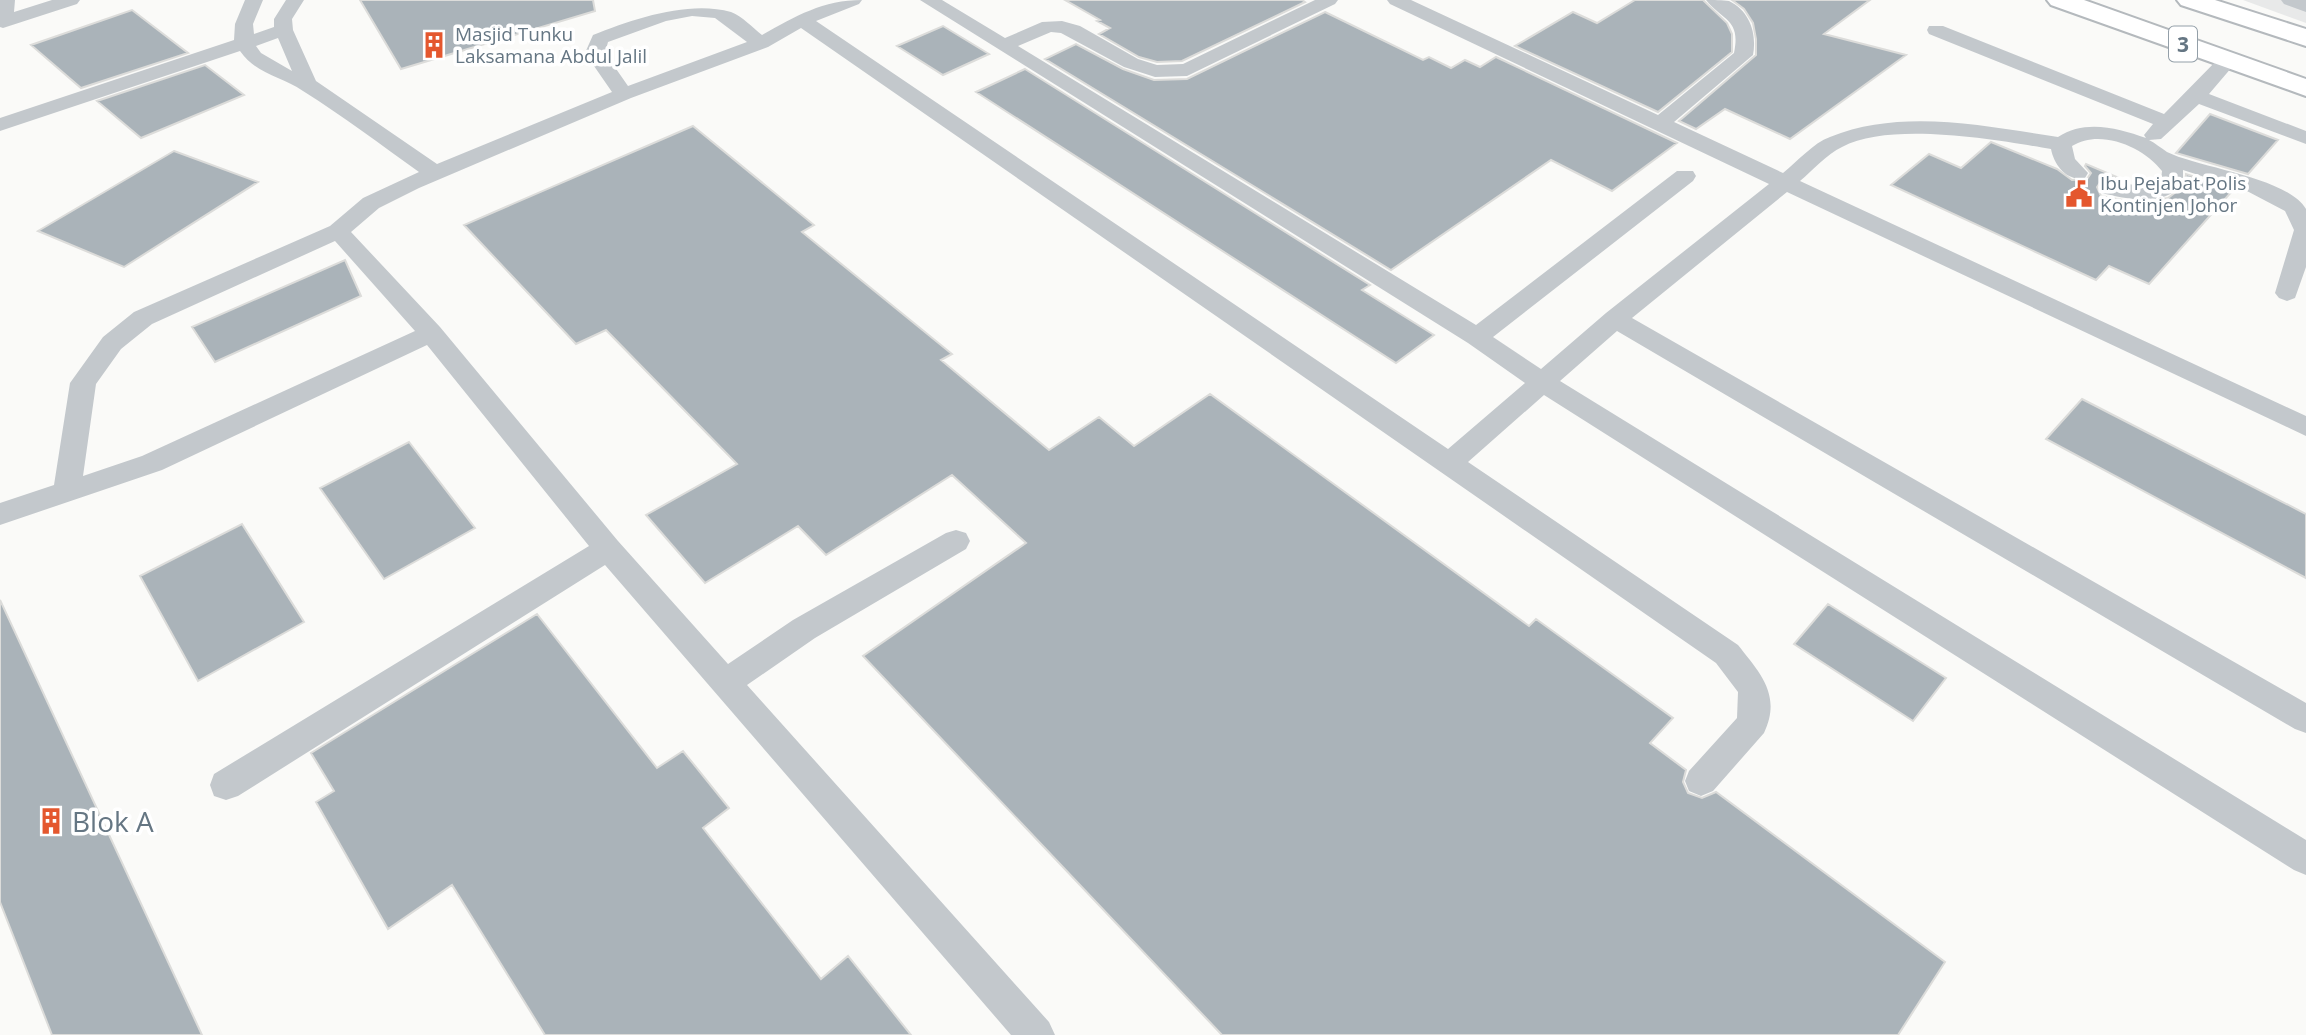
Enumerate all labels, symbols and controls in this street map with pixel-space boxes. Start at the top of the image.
place label: Masjid Tunku Laksamana Abdul Jalil [455,21,647,69]
road number: 3 [2169,26,2197,61]
building icon: Masjid Tunku Laksamana Abdul Jalil [419,30,449,60]
place label: Ibu Pejabat Polis Kontinjen Johor [2100,170,2246,218]
public building icon: Ibu Pejabat Polis Kontinjen Johor [2064,179,2094,209]
place label: Blok A [72,802,154,840]
building icon: Blok A [36,806,66,836]

